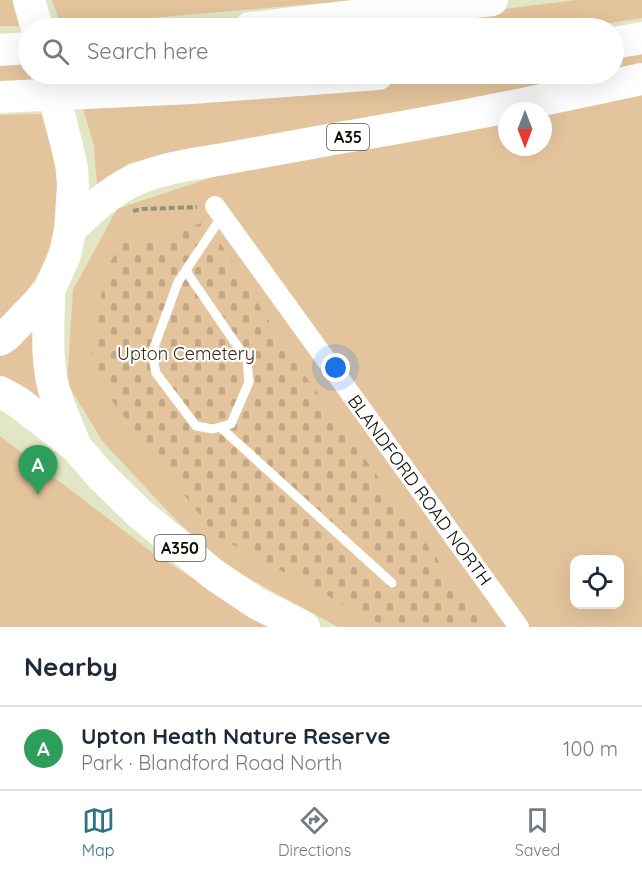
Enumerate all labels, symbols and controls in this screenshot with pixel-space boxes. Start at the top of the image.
search box [18,18,624,84]
icon: search [39,35,72,68]
text: Search here [87,37,208,65]
north arrow [498,102,552,156]
road number: A35 [327,124,369,150]
park label: Upton Cemetery [117,342,255,365]
your location [321,353,350,382]
street label: BLANDFORD ROAD NORTH [343,390,497,590]
pin: A [18,446,57,495]
road number: A350 [154,535,206,561]
map controls [570,555,624,609]
button: locate [570,555,624,609]
text: Nearby [24,650,118,683]
text: Upton Heath Nature Reserve [81,722,391,750]
text: A [37,736,50,761]
text: 100 m [563,736,618,761]
text: Park · Blandford Road North [81,750,342,775]
tab: Map [82,804,115,860]
tab: Directions [278,804,351,860]
tab: Saved [515,804,560,860]

